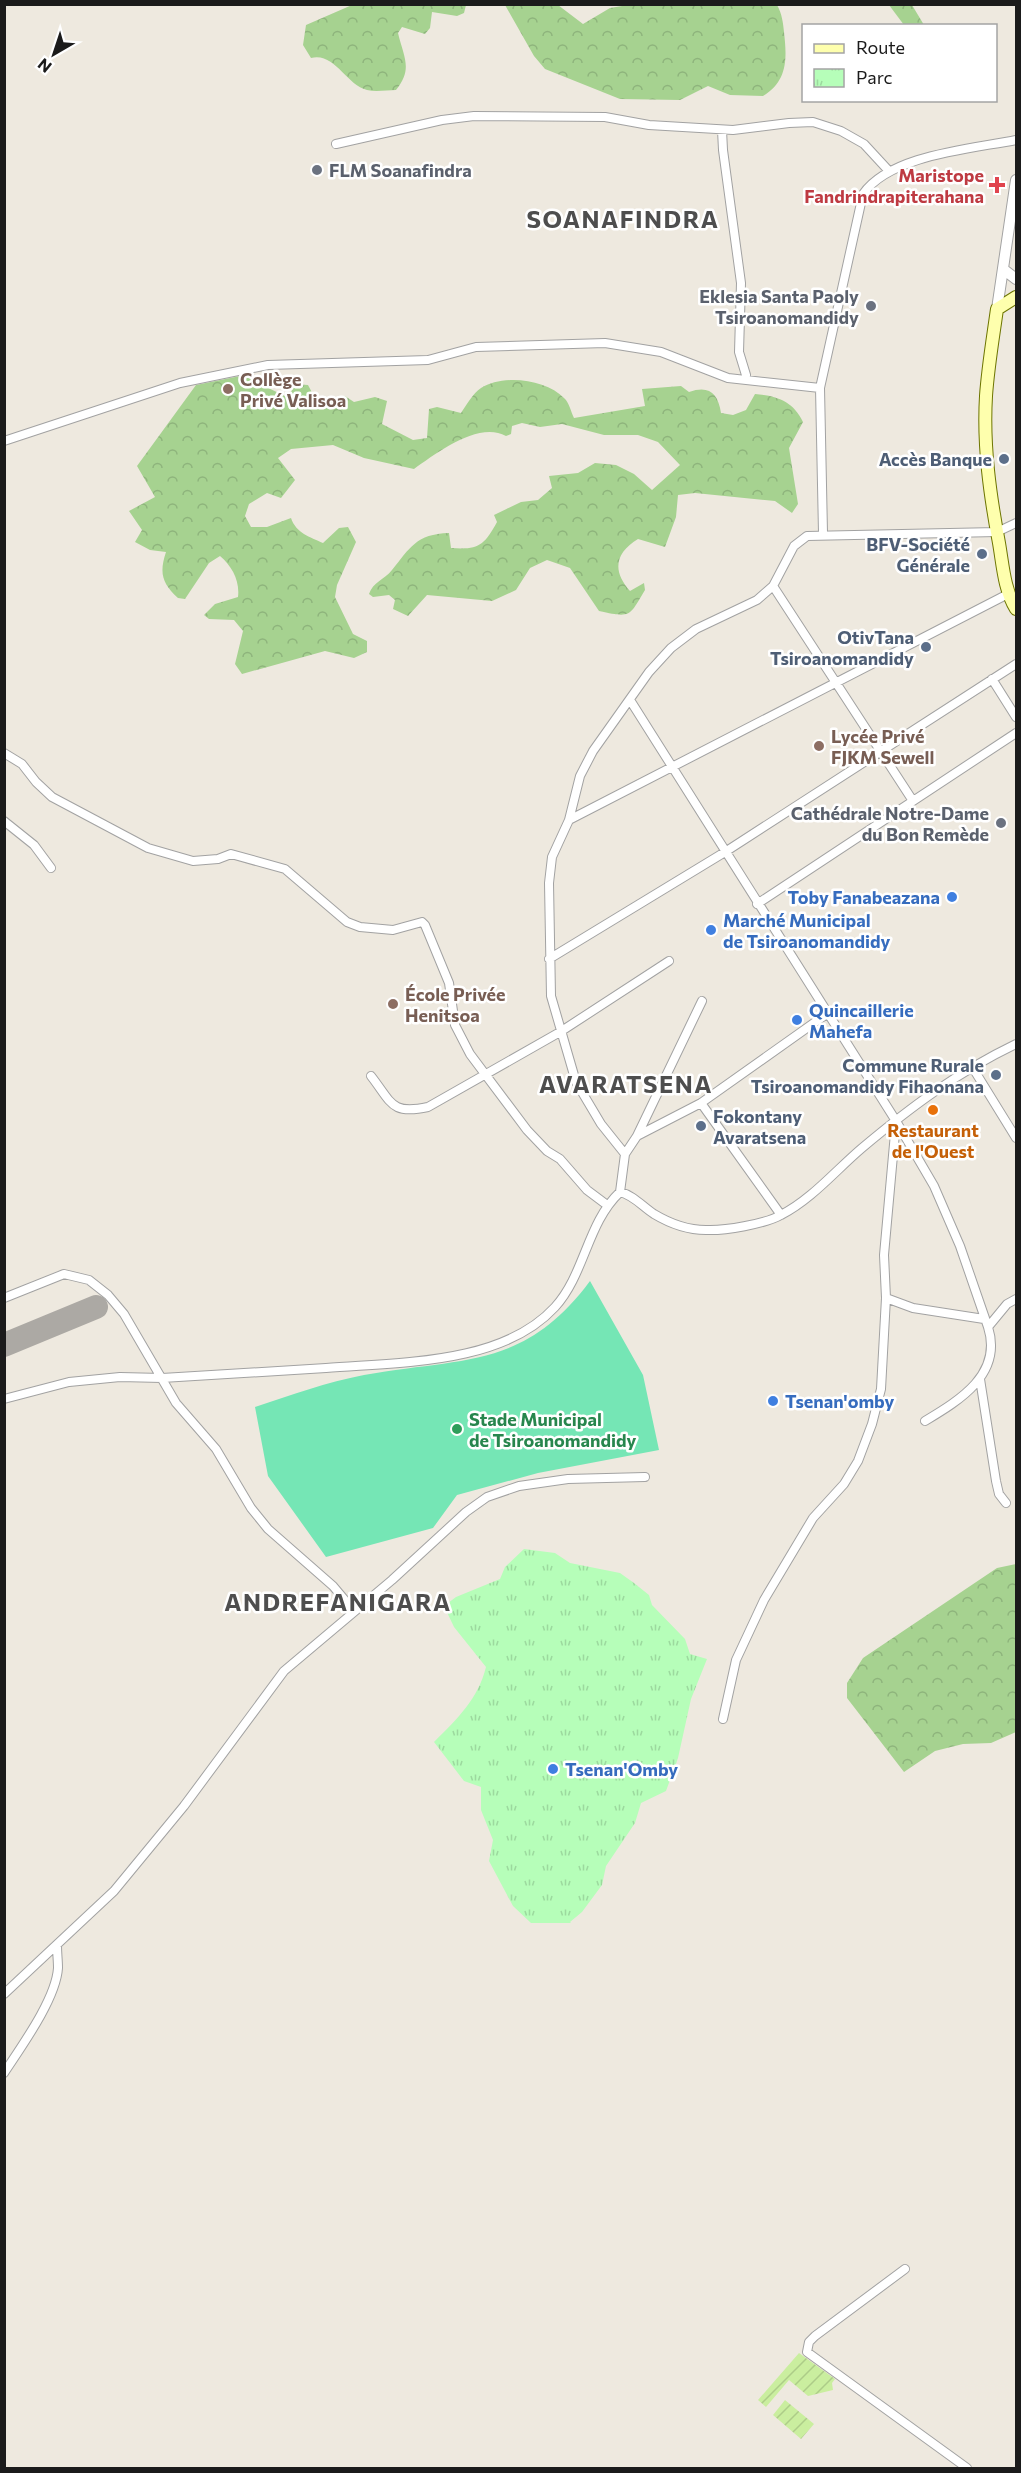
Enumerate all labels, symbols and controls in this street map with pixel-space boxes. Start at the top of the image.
north arrow [24,24,84,84]
legend [802,24,997,102]
text: Route [856,36,905,58]
text: N [34,55,55,77]
text: Parc [856,66,893,88]
place label: FLM Soanafindra [329,159,472,181]
marker: FLM Soanafindra [310,163,324,177]
place label: Maristope Fandrindrapiterahana [804,164,984,207]
marker: Maristope Fandrindrapiterahana [988,176,1006,194]
district label: SOANAFINDRA [526,204,720,233]
place label: Eklesia Santa Paoly Tsiroanomandidy [699,285,859,328]
marker: Eklesia Santa Paoly Tsiroanomandidy [864,299,878,313]
place label: Collège Privé Valisoa [240,368,346,411]
marker: Collège Privé Valisoa [221,382,235,396]
place label: Accès Banque [879,448,992,470]
marker: Accès Banque [997,452,1011,466]
place label: BFV-Société Générale [866,533,970,576]
marker: BFV-Société Générale [975,547,989,561]
place label: OtivTana Tsiroanomandidy [770,626,914,669]
marker: OtivTana Tsiroanomandidy [919,640,933,654]
place label: Lycée Privé FJKM Sewell [831,725,934,768]
marker: Lycée Privé FJKM Sewell [812,739,826,753]
place label: Cathédrale Notre-Dame du Bon Remède [791,802,989,845]
marker: Cathédrale Notre-Dame du Bon Remède [994,816,1008,830]
place label: Toby Fanabeazana [788,886,940,908]
marker: Toby Fanabeazana [945,890,959,904]
place label: Marché Municipal de Tsiroanomandidy [723,909,891,952]
marker: Marché Municipal de Tsiroanomandidy [704,923,718,937]
place label: École Privée Henitsoa [405,983,506,1026]
marker: École Privée Henitsoa [386,997,400,1011]
place label: Quincaillerie Mahefa [809,999,914,1042]
marker: Quincaillerie Mahefa [790,1013,804,1027]
place label: Commune Rurale Tsiroanomandidy Fihaonana [751,1054,984,1097]
marker: Commune Rurale Tsiroanomandidy Fihaonana [989,1068,1003,1082]
district label: AVARATSENA [539,1069,713,1098]
marker: Restaurant de l'Ouest [926,1103,940,1117]
place label: Fokontany Avaratsena [713,1105,806,1148]
marker: Fokontany Avaratsena [694,1119,708,1133]
place label: Restaurant de l'Ouest [887,1119,979,1162]
place label: Tsenan'omby [785,1390,894,1412]
marker: Tsenan'omby [766,1394,780,1408]
place label: Stade Municipal de Tsiroanomandidy [469,1408,637,1451]
marker: Stade Municipal de Tsiroanomandidy [450,1422,464,1436]
district label: ANDREFANIGARA [224,1587,452,1616]
place label: Tsenan'Omby [565,1758,678,1780]
marker: Tsenan'Omby [546,1762,560,1776]

